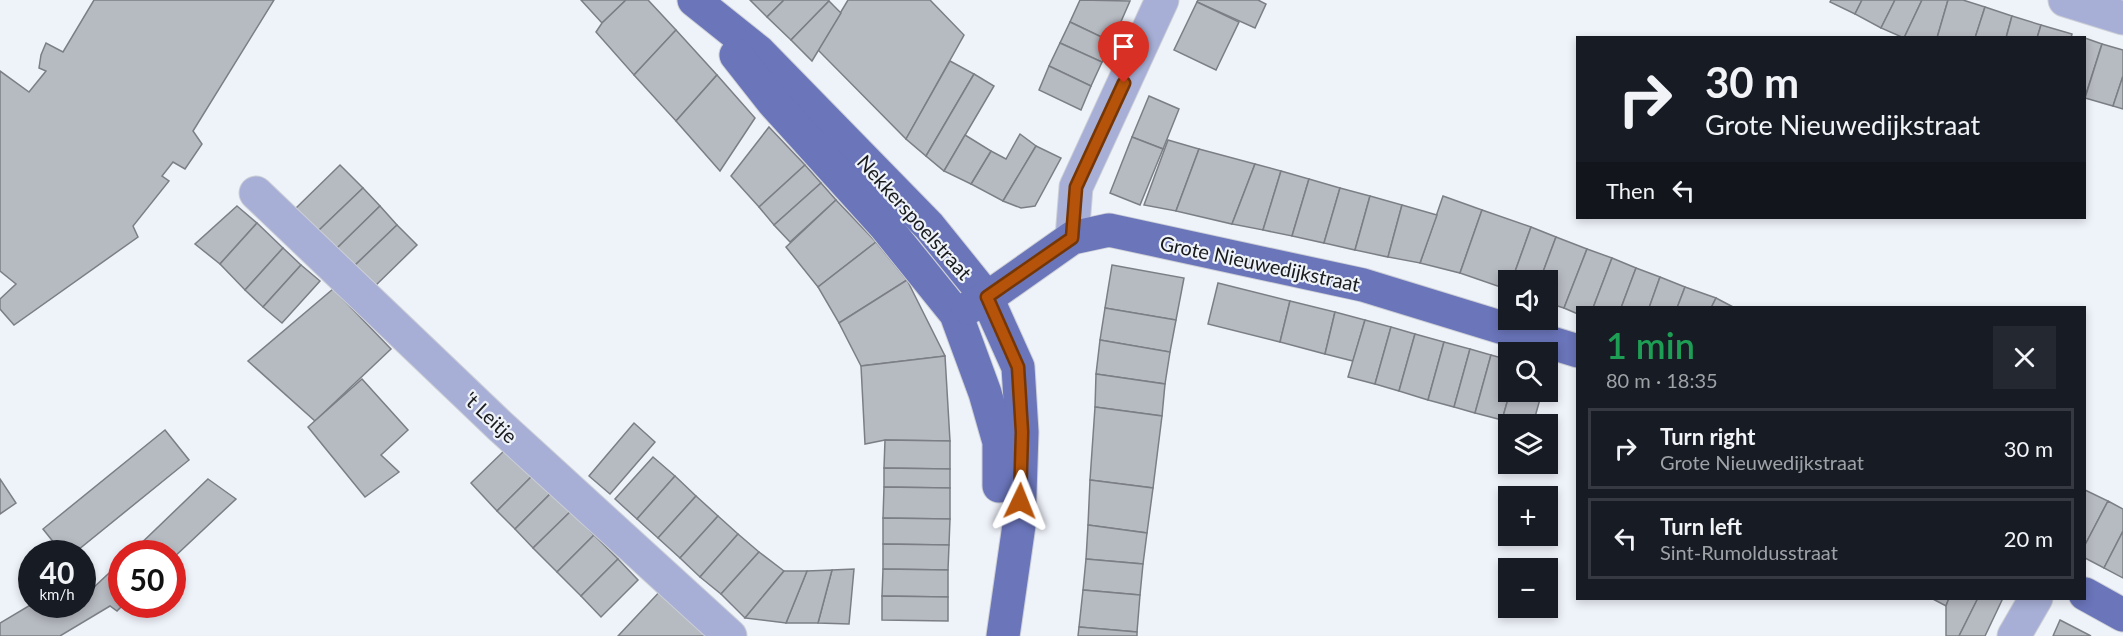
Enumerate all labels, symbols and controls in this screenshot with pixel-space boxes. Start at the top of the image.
pin [1098,21,1149,83]
icon: arrive [1107,30,1140,63]
text: 30 m [1705,57,1799,107]
icon: right [1606,60,1684,138]
text: Grote Nieuwedijkstraat [1705,108,1980,141]
street label: Nekkerspoelstraat [853,150,977,284]
icon: left [1667,174,1700,207]
text: Then [1606,177,1655,204]
street label: Grote Nieuwedijkstraat [1158,230,1362,296]
map controls [1498,270,1558,618]
button: sound [1498,270,1558,330]
text: 1 min [1606,323,1695,367]
button: close [1993,326,2056,389]
button: search [1498,342,1558,402]
text: 80 m · 18:35 [1606,368,1718,392]
street label: 't Leitje [459,386,523,448]
button: layers [1498,414,1558,474]
text: Turn right [1660,423,1755,450]
icon: right [1609,432,1642,465]
text: 30 m [2004,435,2053,462]
text: Grote Nieuwedijkstraat [1660,450,1864,474]
position arrow [988,469,1052,533]
button: + [1498,486,1558,546]
text: Turn left [1660,513,1742,540]
icon: left [1609,522,1642,555]
text: 20 m [2004,525,2053,552]
speed limit sign: 50 [108,540,186,618]
text: Sint-Rumoldusstraat [1660,540,1838,564]
text: 40 [40,554,74,590]
button: − [1498,558,1558,618]
text: km/h [39,585,75,603]

